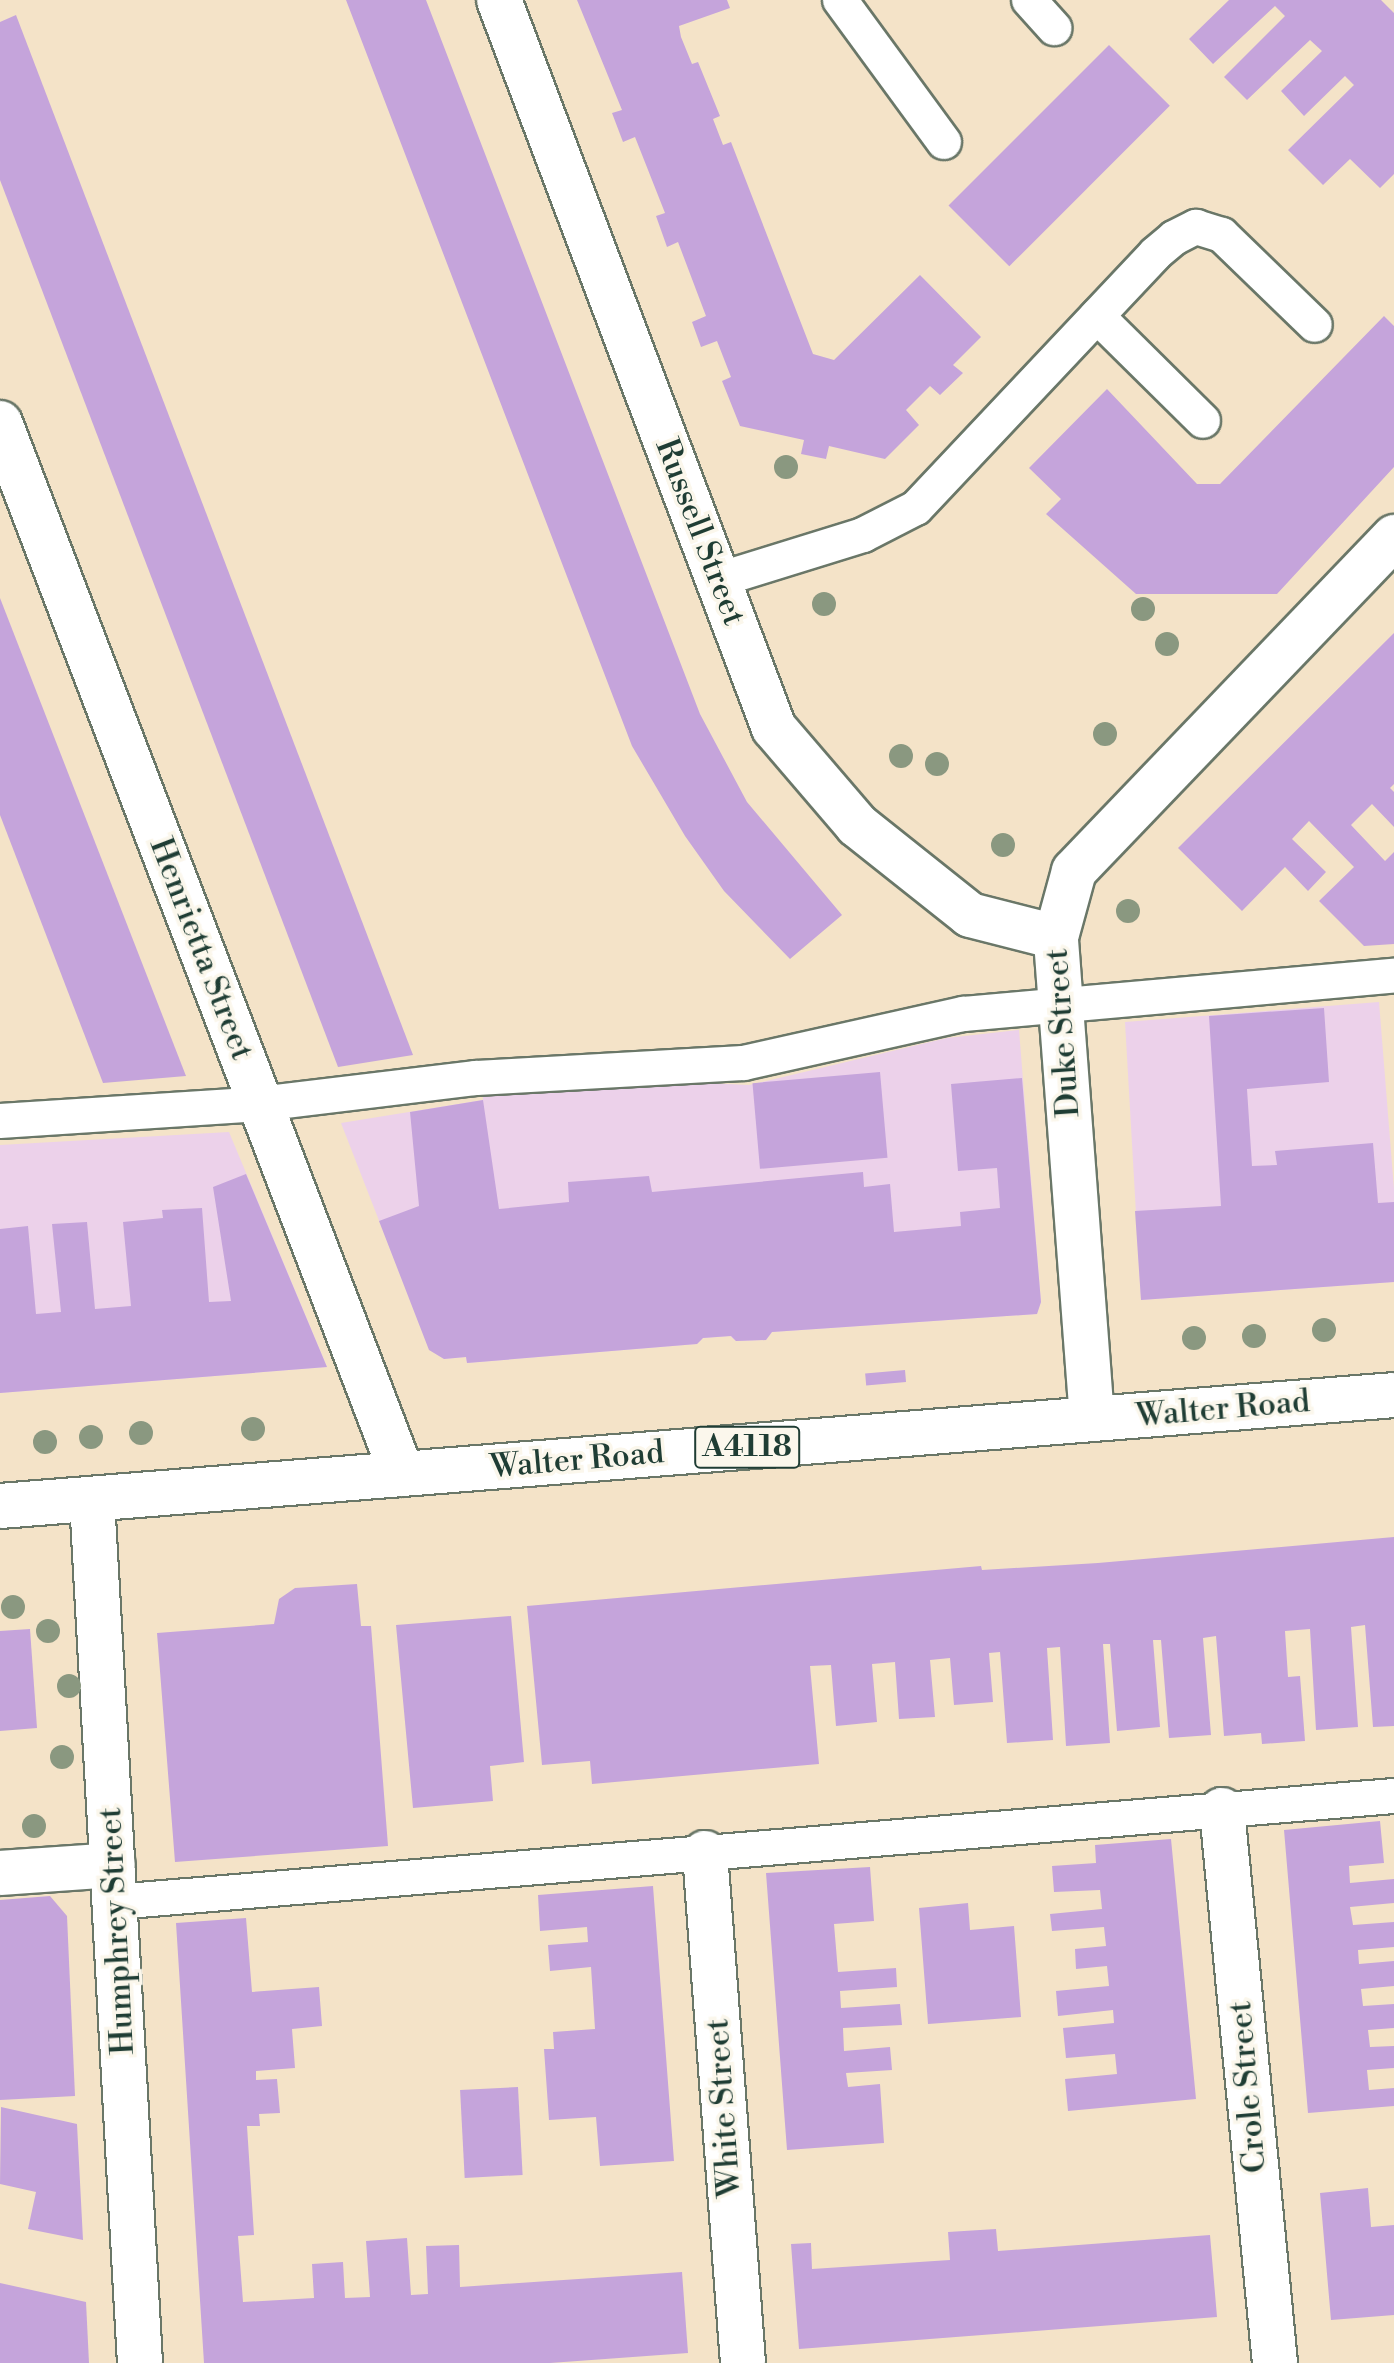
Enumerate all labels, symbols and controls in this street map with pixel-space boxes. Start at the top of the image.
street label: Russell Street [647,433,753,631]
street label: Henrietta Street [141,832,261,1066]
street label: Duke Street [1038,947,1088,1119]
street label: Walter Road [1134,1382,1312,1436]
road number: A4118 [693,1421,801,1473]
street label: Walter Road [488,1433,666,1487]
street label: Humphrey Street [91,1806,143,2056]
street label: Crole Street [1221,1999,1275,2175]
street label: White Street [699,2017,749,2199]

